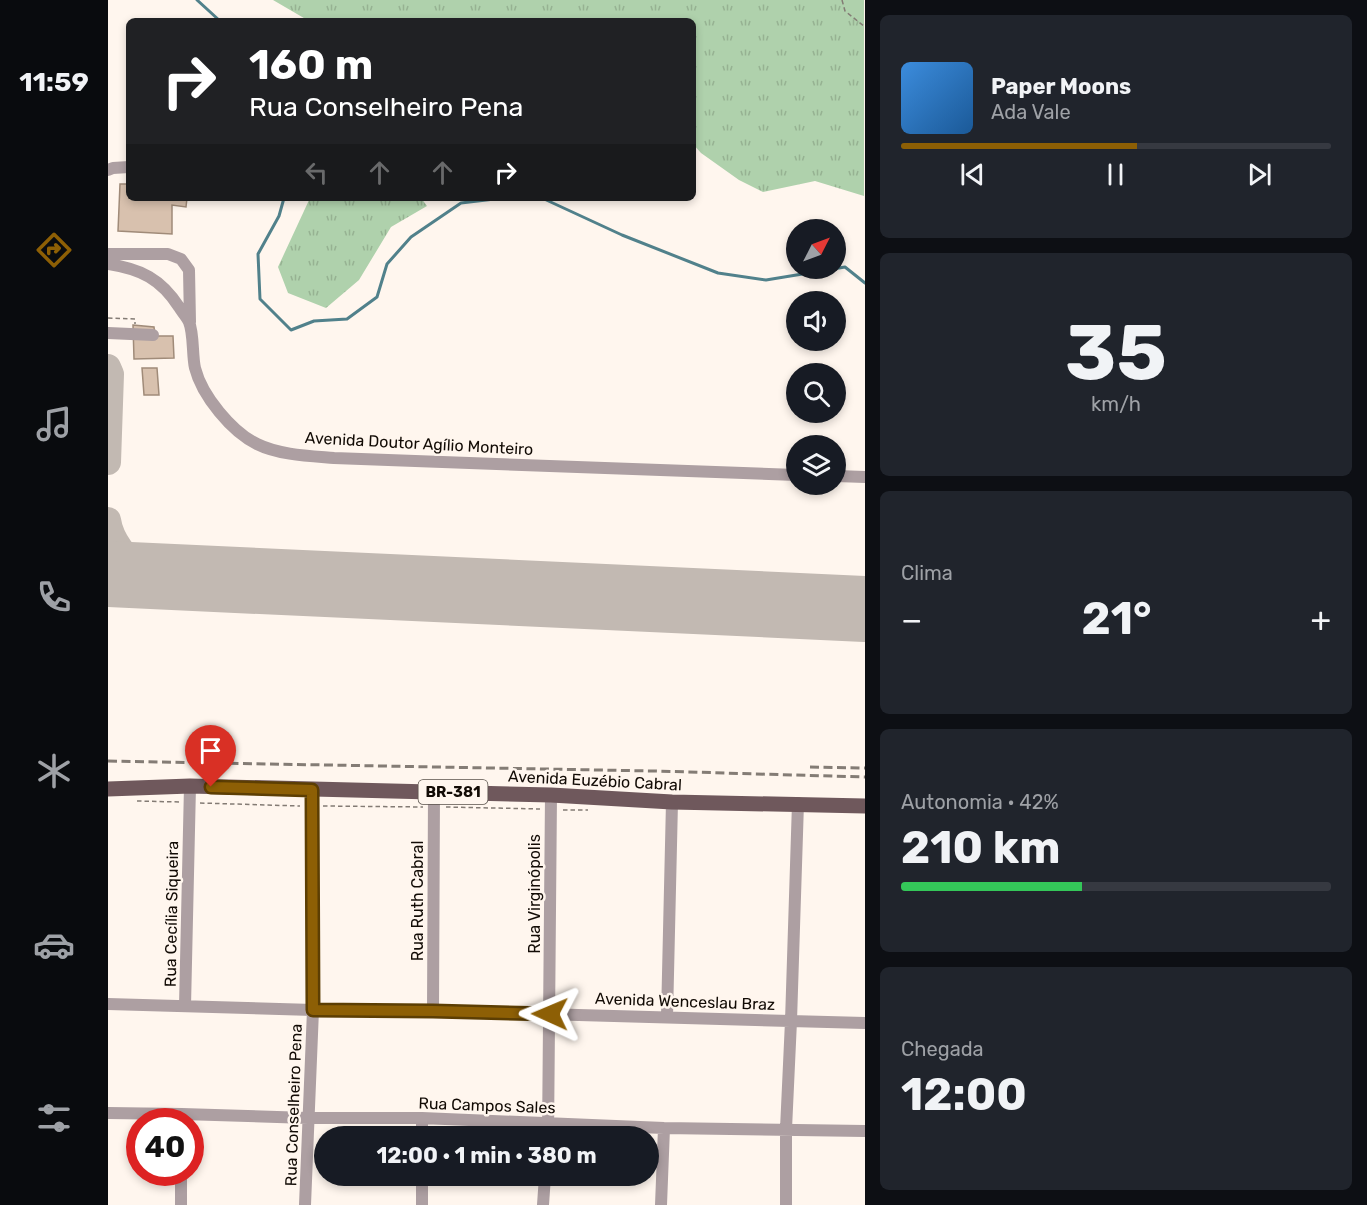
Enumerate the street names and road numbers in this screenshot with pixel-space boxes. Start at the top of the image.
street label: Avenida Doutor Agílio Monteiro [304,428,534,459]
street label: Avenida Euzébio Cabral [508,766,682,795]
road number: BR-381 [418,780,488,804]
street label: Rua Virginópolis [525,834,544,954]
street label: Rua Cecília Siqueira [161,841,182,987]
street label: Rua Ruth Cabral [408,841,427,961]
street label: Avenida Wenceslau Braz [595,989,775,1014]
street label: Rua Conselheiro Pena [281,1023,306,1187]
street label: Rua Campos Sales [418,1094,556,1117]

